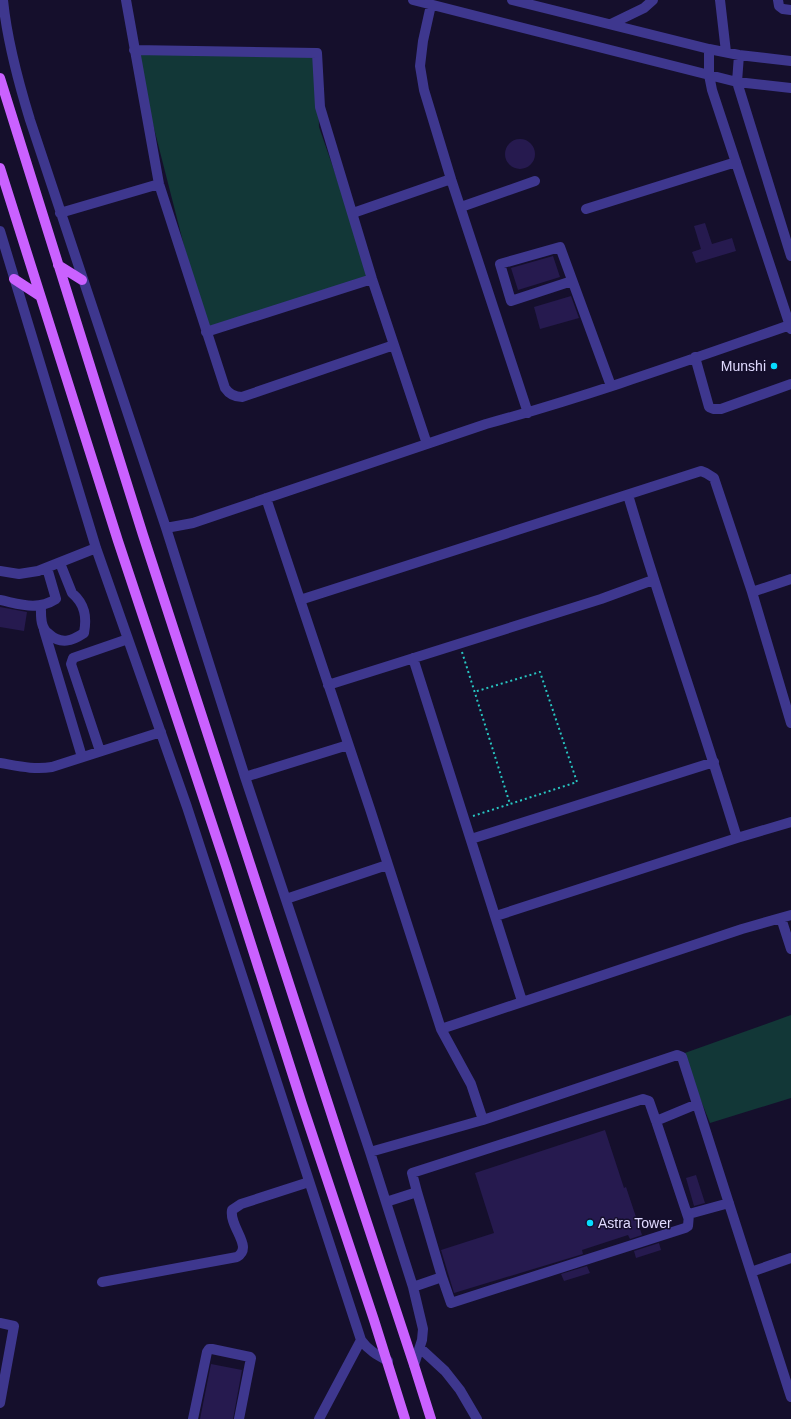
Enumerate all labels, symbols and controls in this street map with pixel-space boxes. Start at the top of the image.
place label: Munshi [721,358,766,374]
marker: Munshi [769,361,779,371]
place label: Astra Tower [598,1215,672,1231]
marker: Astra Tower [585,1218,595,1228]

